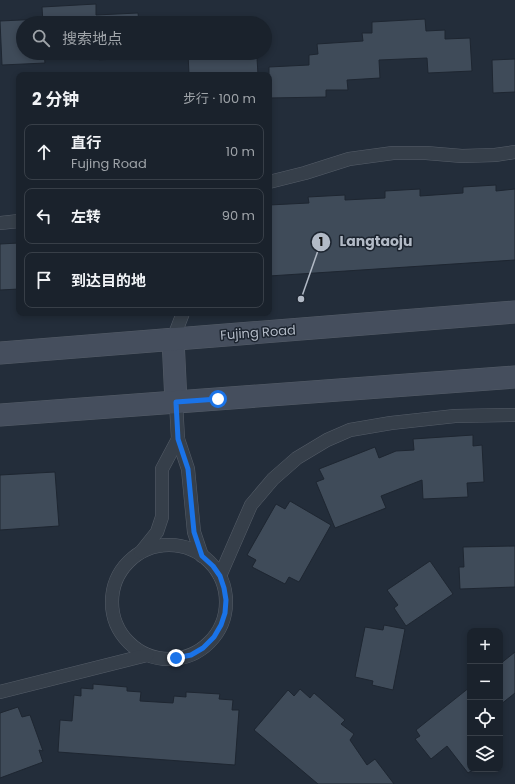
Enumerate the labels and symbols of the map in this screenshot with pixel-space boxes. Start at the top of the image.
callout: Langtaoju [311,229,420,255]
text: Langtaoju [340,231,412,251]
text: 1 [319,233,323,250]
street label: Fujing Road [220,320,296,345]
route start [209,390,227,408]
route end [167,649,185,667]

